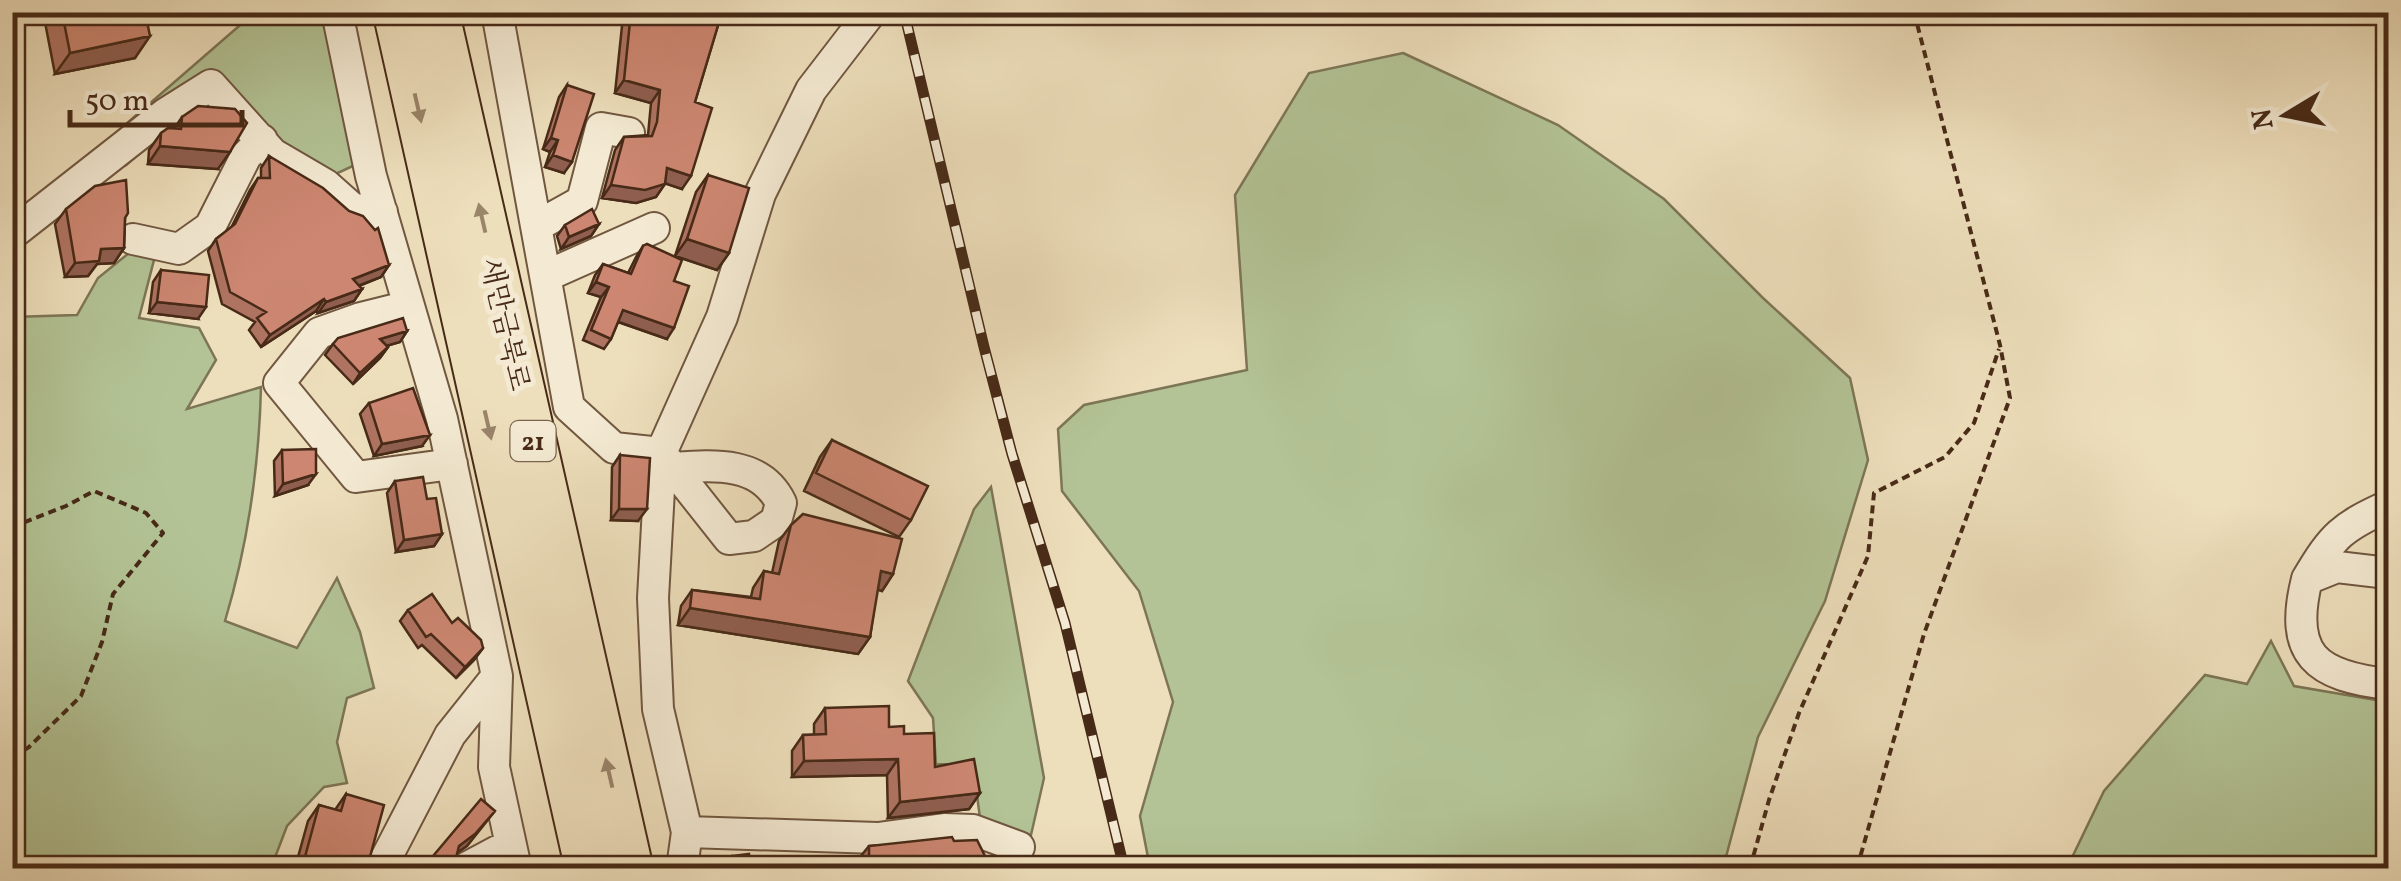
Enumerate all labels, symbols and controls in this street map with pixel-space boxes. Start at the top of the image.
scale bar [70,65,242,127]
north arrow [2236,65,2336,165]
text: 50 m [85,81,149,123]
one-way arrow [410,93,426,124]
text: N [2243,106,2285,132]
one-way arrow [474,202,489,233]
street label: 새만금북로 [469,254,538,395]
one-way arrow [481,410,497,441]
road number: 21 [510,421,556,461]
one-way arrow [601,757,616,788]

